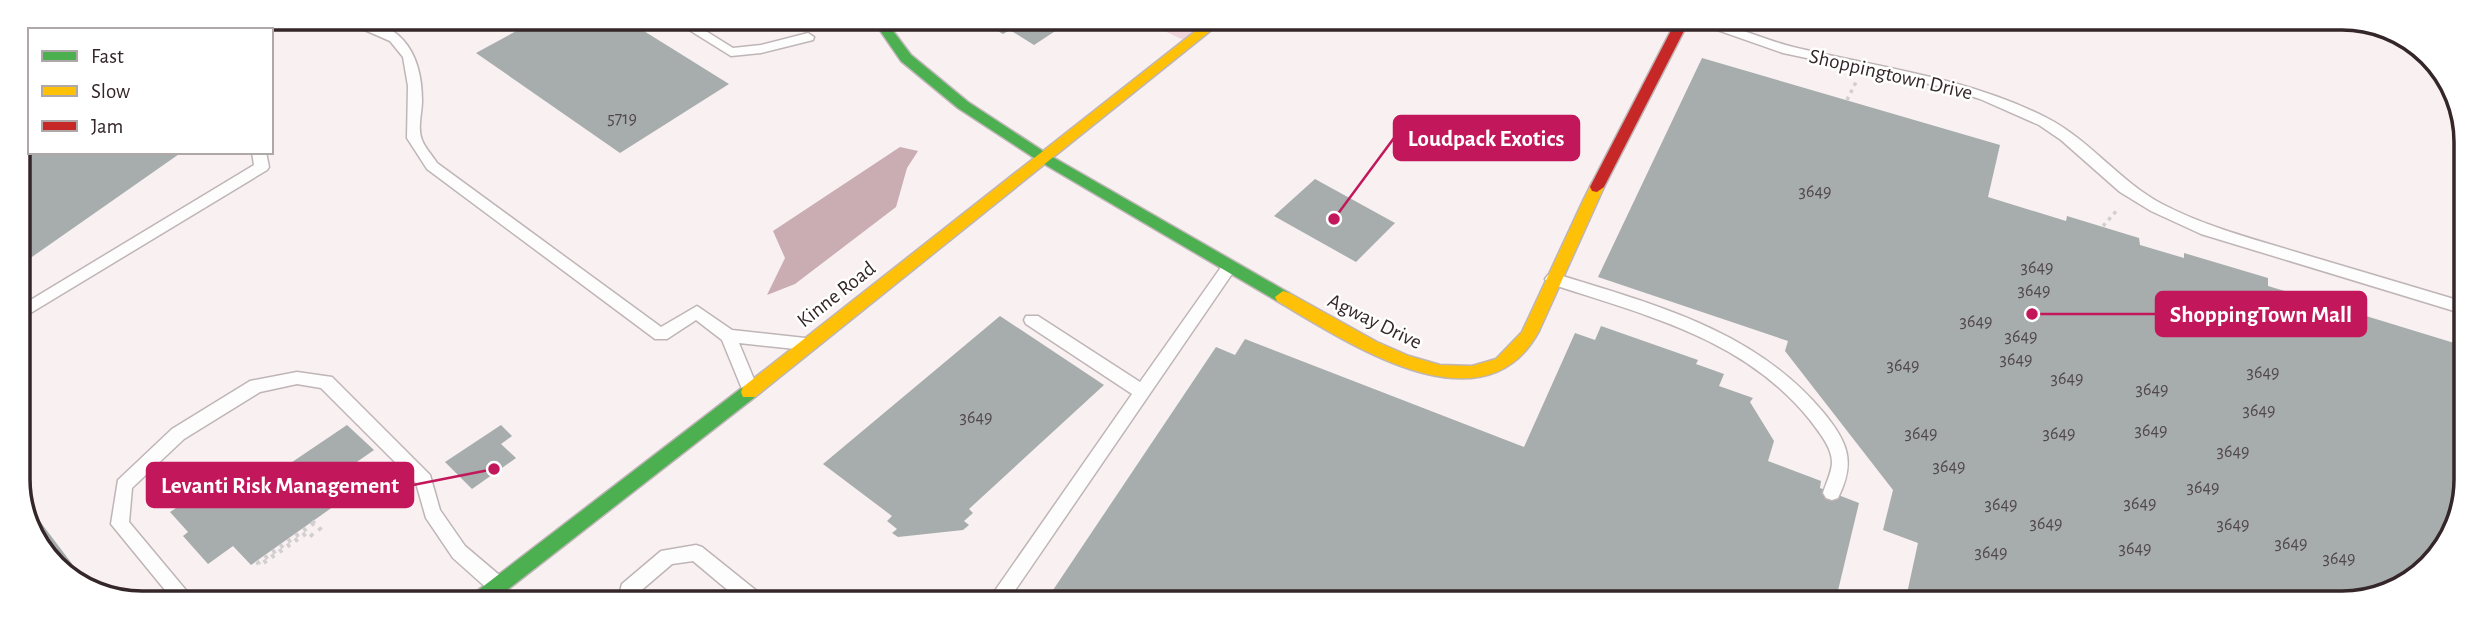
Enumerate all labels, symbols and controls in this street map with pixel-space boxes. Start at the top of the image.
legend [28,28,273,154]
street label: Shoppingtown Drive [1807,45,1975,104]
text: Fast [91,46,124,67]
text: Slow [91,81,130,102]
house number: 5719 [607,110,637,128]
text: Jam [91,116,123,137]
callout: Loudpack Exotics [1394,116,1579,160]
text: Loudpack Exotics [1408,128,1564,151]
house number: 3649 [1799,183,1832,201]
street label: Kinne Road [793,257,879,331]
house number: 3649 [2021,259,2054,277]
house number: 3649 [2018,282,2051,300]
street label: Agway Drive [1324,290,1425,353]
callout: ShoppingTown Mall [2156,292,2366,336]
text: ShoppingTown Mall [2170,304,2352,327]
house number: 3649 [1960,313,1993,331]
house number: 3649 [2005,328,2038,346]
house number: 3649 [2000,351,2033,369]
house number: 3649 [1887,357,1920,375]
house number: 3649 [2247,364,2280,382]
house number: 3649 [2051,370,2084,388]
house number: 3649 [2136,381,2169,399]
house number: 3649 [2243,402,2276,420]
house number: 3649 [960,409,993,427]
house number: 3649 [2135,422,2168,440]
house number: 3649 [1905,425,1938,443]
house number: 3649 [2043,425,2076,443]
house number: 3649 [2217,443,2250,461]
house number: 3649 [1933,458,1966,476]
callout: Levanti Risk Management [147,463,413,507]
text: Levanti Risk Management [161,475,399,498]
house number: 3649 [2187,479,2220,497]
house number: 3649 [2124,495,2157,513]
house number: 3649 [1985,496,2018,514]
house number: 3649 [2030,515,2063,533]
house number: 3649 [2217,516,2250,534]
house number: 3649 [2275,535,2308,553]
house number: 3649 [2119,540,2152,558]
house number: 3649 [1975,544,2008,562]
house number: 3649 [2323,550,2356,568]

